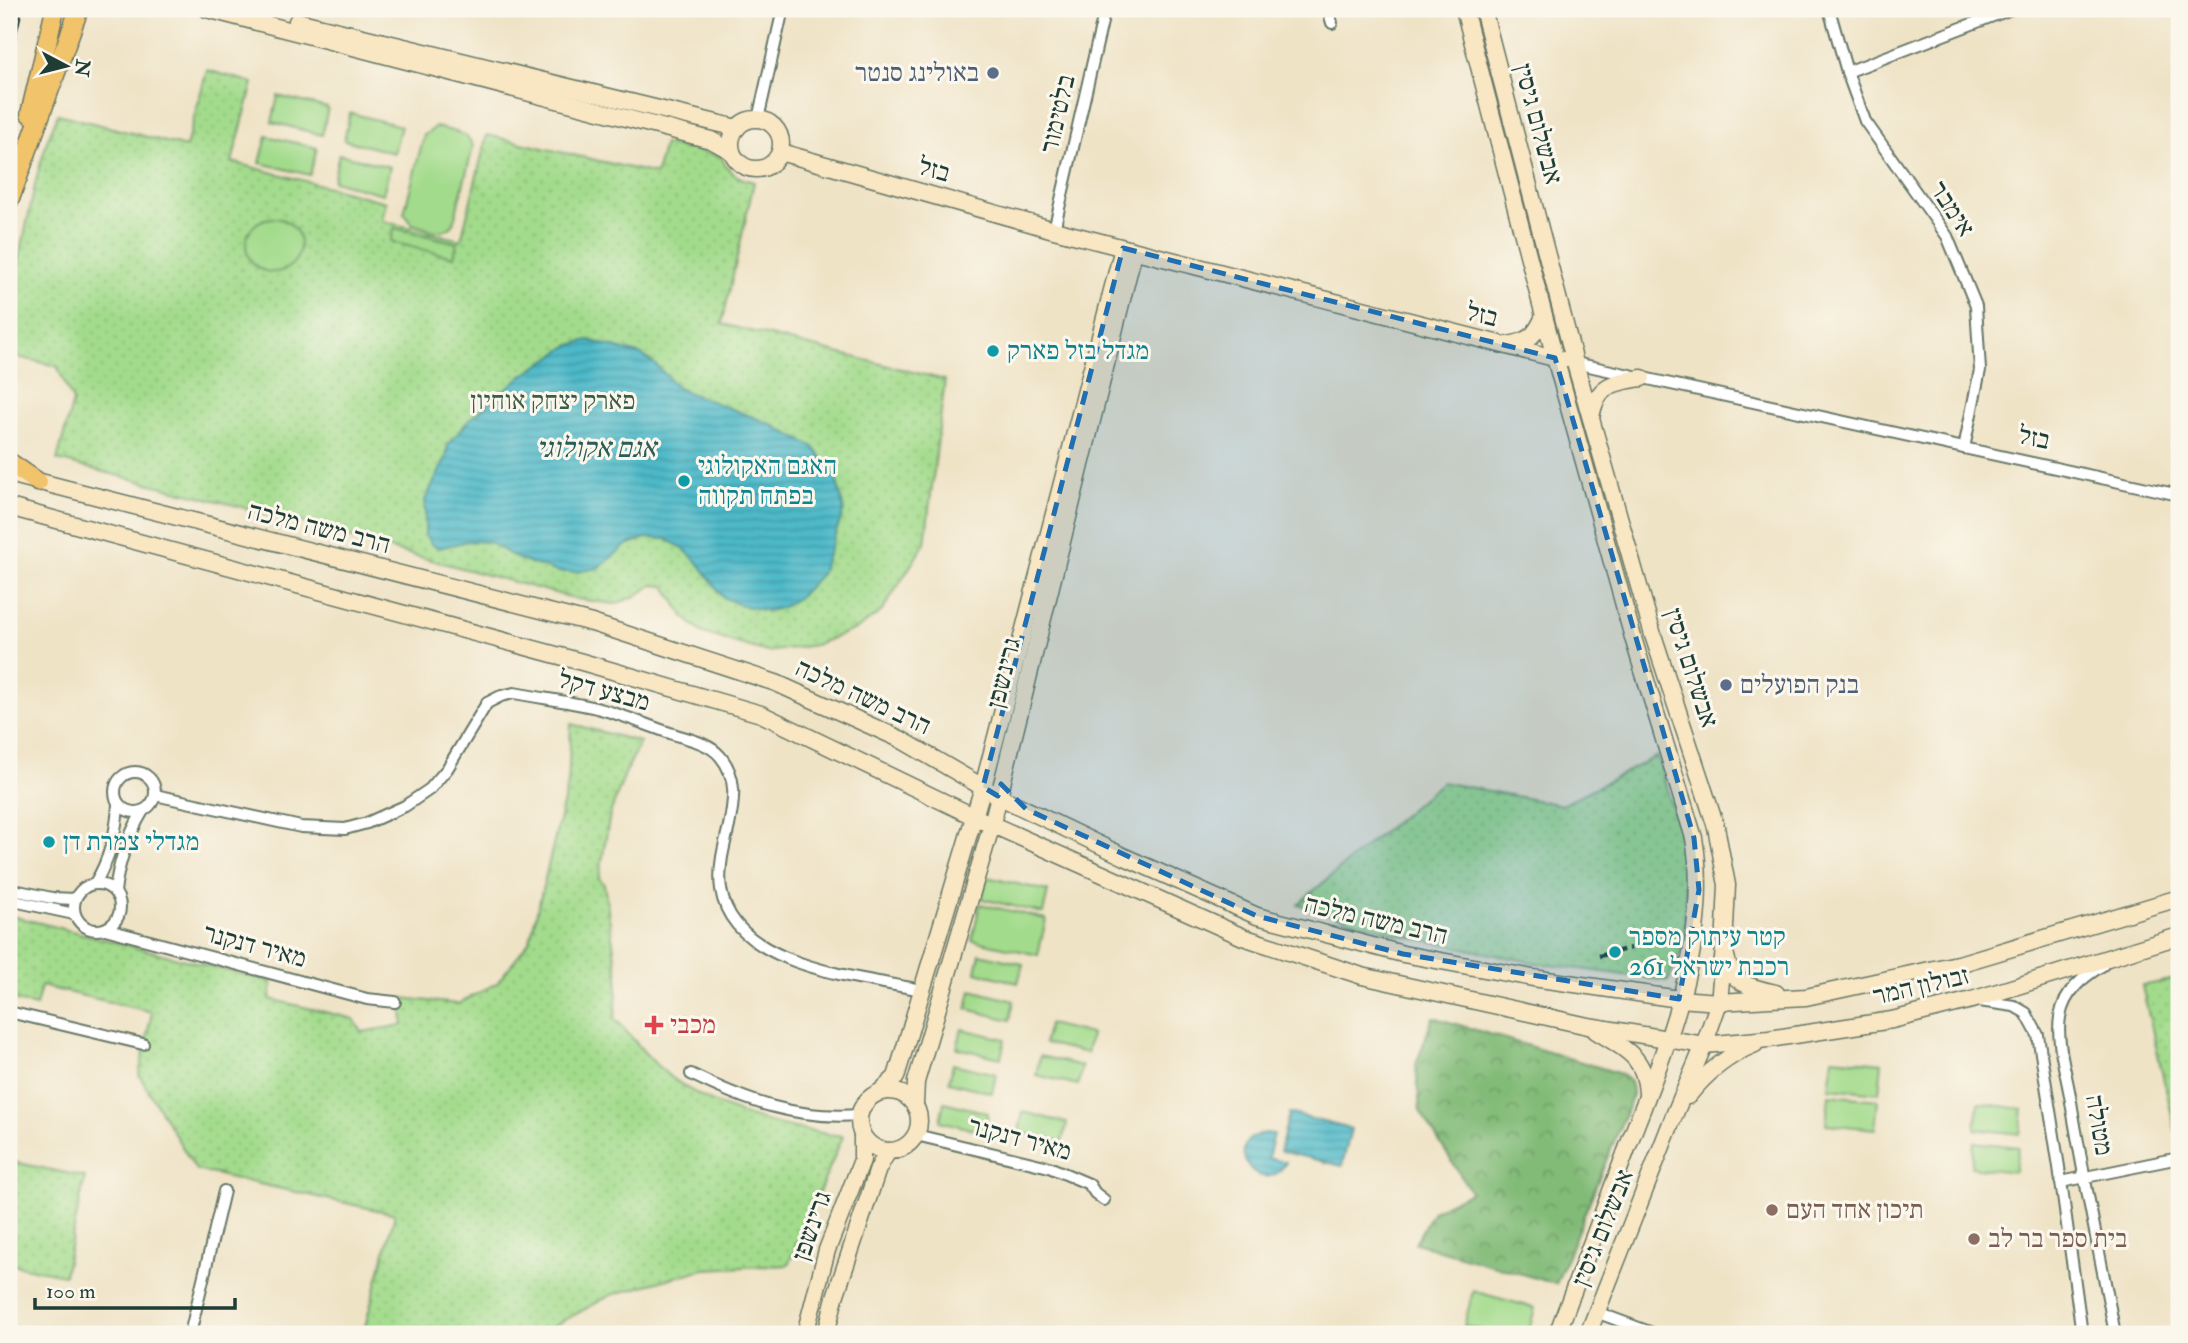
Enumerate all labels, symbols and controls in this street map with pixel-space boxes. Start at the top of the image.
north arrow [32,32,102,102]
text: N [69,57,95,79]
place label: באולינג סנטר [855,57,979,89]
street label: אבשלום גיסין [1507,60,1569,188]
marker: באולינג סנטר [985,65,1001,81]
street label: בלטימור [1033,72,1083,156]
street label: בזל [914,150,954,190]
street label: אימבר [1922,175,1982,243]
street label: בזל [1463,296,1501,334]
place label: מגדל בזל פארק [1007,335,1149,367]
marker: מגדל בזל פארק [985,343,1001,359]
park label: פארק יצחק אוחיון [470,385,636,417]
street label: בזל [2015,419,2053,457]
water label: אגם אקולוגי [536,431,659,466]
place label: האגם האקולוגי בפתח תקווה [698,450,837,512]
marker: האגם האקולוגי בפתח תקווה [676,473,692,489]
street label: הרב משה מלכה [244,495,394,561]
street label: אבשלום גיסין [1657,604,1725,732]
street label: גרינשפן [980,634,1028,712]
street label: הרב משה מלכה [790,652,936,742]
street label: מבצע דקל [555,663,653,719]
place label: בנק הפועלים [1740,669,1859,701]
marker: בנק הפועלים [1718,677,1734,693]
place label: מגדלי צמרת דן [63,826,199,858]
marker: מגדלי צמרת דן [41,834,57,850]
street label: הרב משה מלכה [1301,888,1451,952]
street label: מאיר דנקנר [200,917,310,975]
place label: קטר עיתוק מספר 261 רכבת ישראל [1629,921,1789,983]
marker: קטר עיתוק מספר 261 רכבת ישראל [1607,944,1623,960]
street label: זבולון המר [1870,959,1972,1013]
place label: מכבי [670,1009,716,1041]
marker: מכבי [644,1015,664,1035]
street label: מטולה [2078,1092,2120,1158]
street label: מאיר דנקנר [965,1110,1075,1168]
street label: אבשלום גיסין [1565,1165,1641,1291]
street label: גרינשפן [785,1187,839,1265]
place label: תיכון אחד העם [1786,1194,1924,1226]
marker: תיכון אחד העם [1764,1202,1780,1218]
place label: בית ספר בר לב [1988,1223,2127,1255]
marker: בית ספר בר לב [1966,1231,1982,1247]
scale bar [35,1266,234,1310]
text: 100 m [46,1278,96,1305]

